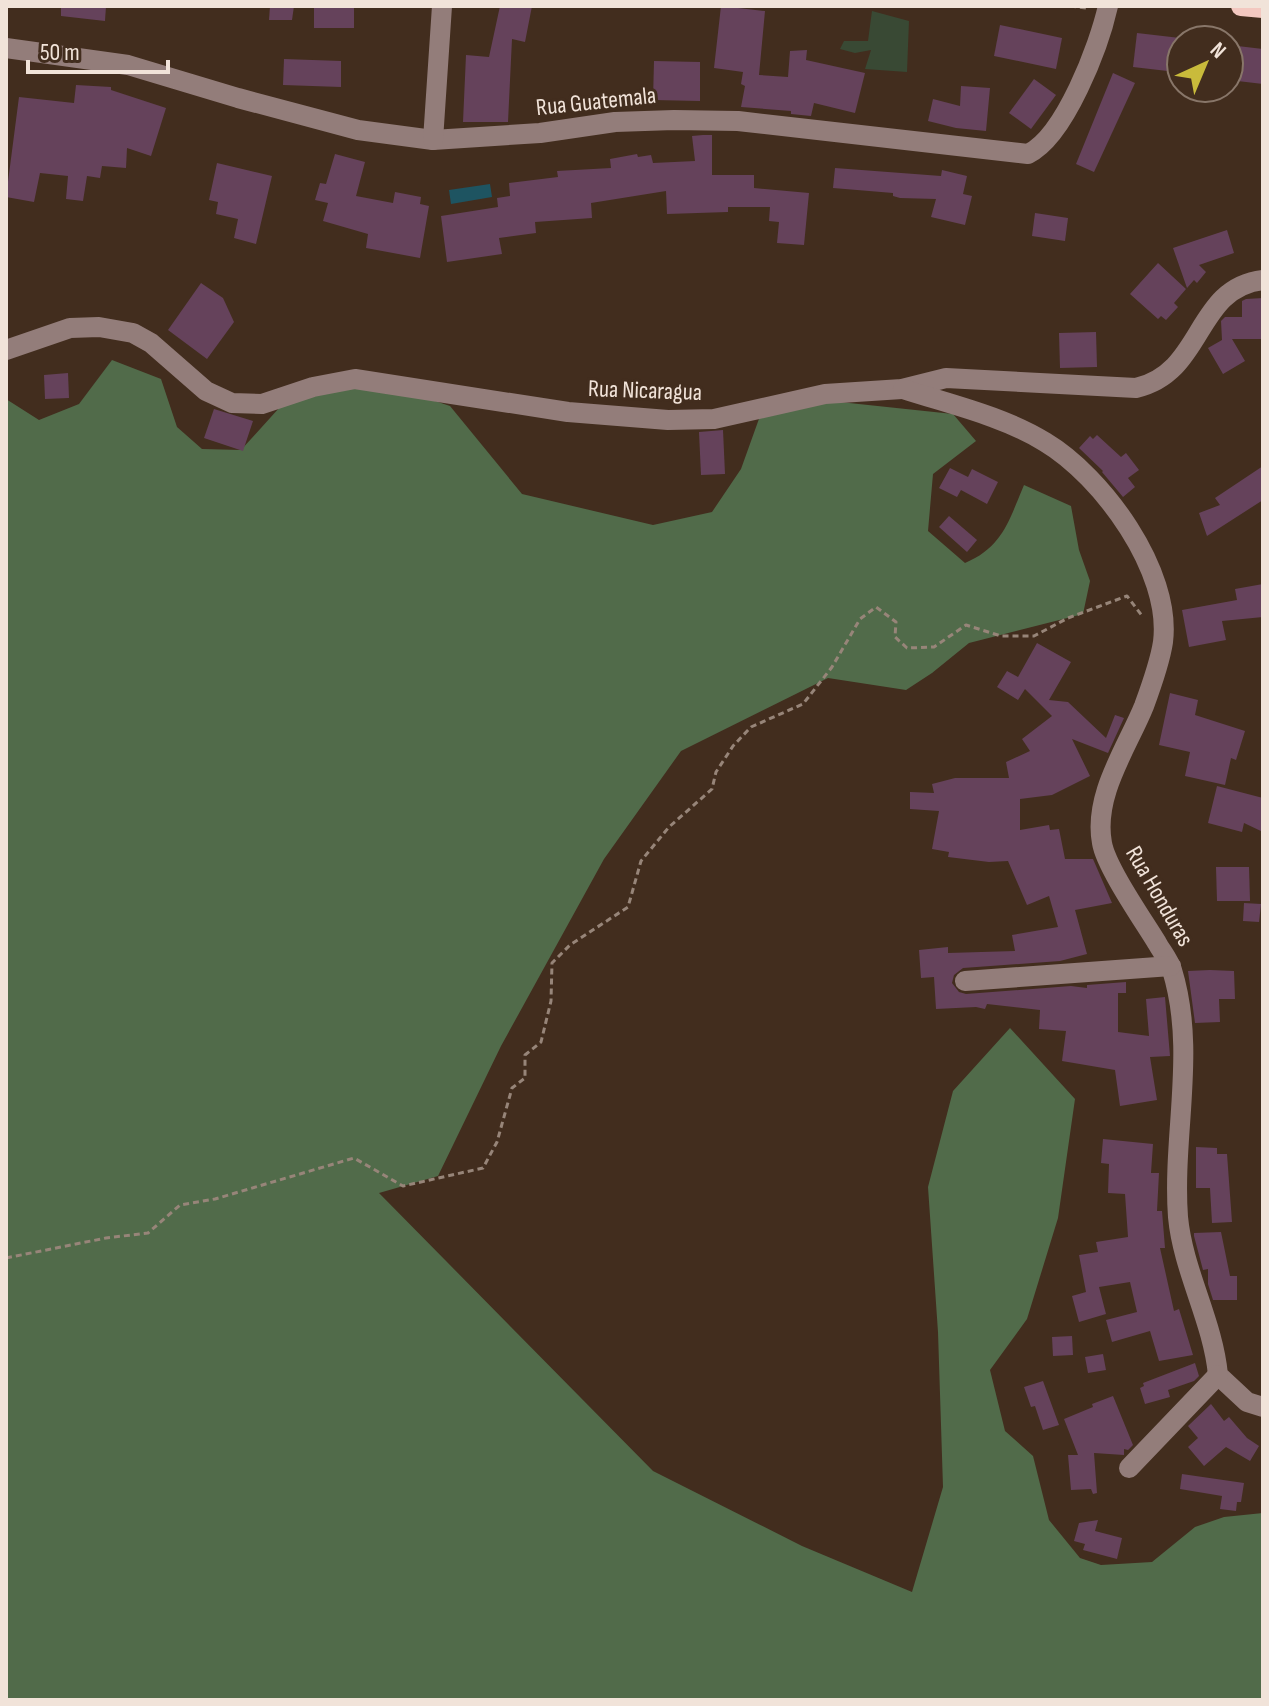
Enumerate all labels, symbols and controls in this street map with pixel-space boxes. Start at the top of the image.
scale bar [28,24,168,74]
north arrow [1165,24,1245,104]
text: N [1204,37,1231,64]
text: 50 m [40,38,80,67]
street label: Rua Guatemala [535,81,658,122]
street label: Rua Nicaragua [588,374,702,407]
street label: Rua Honduras [1119,841,1200,952]

